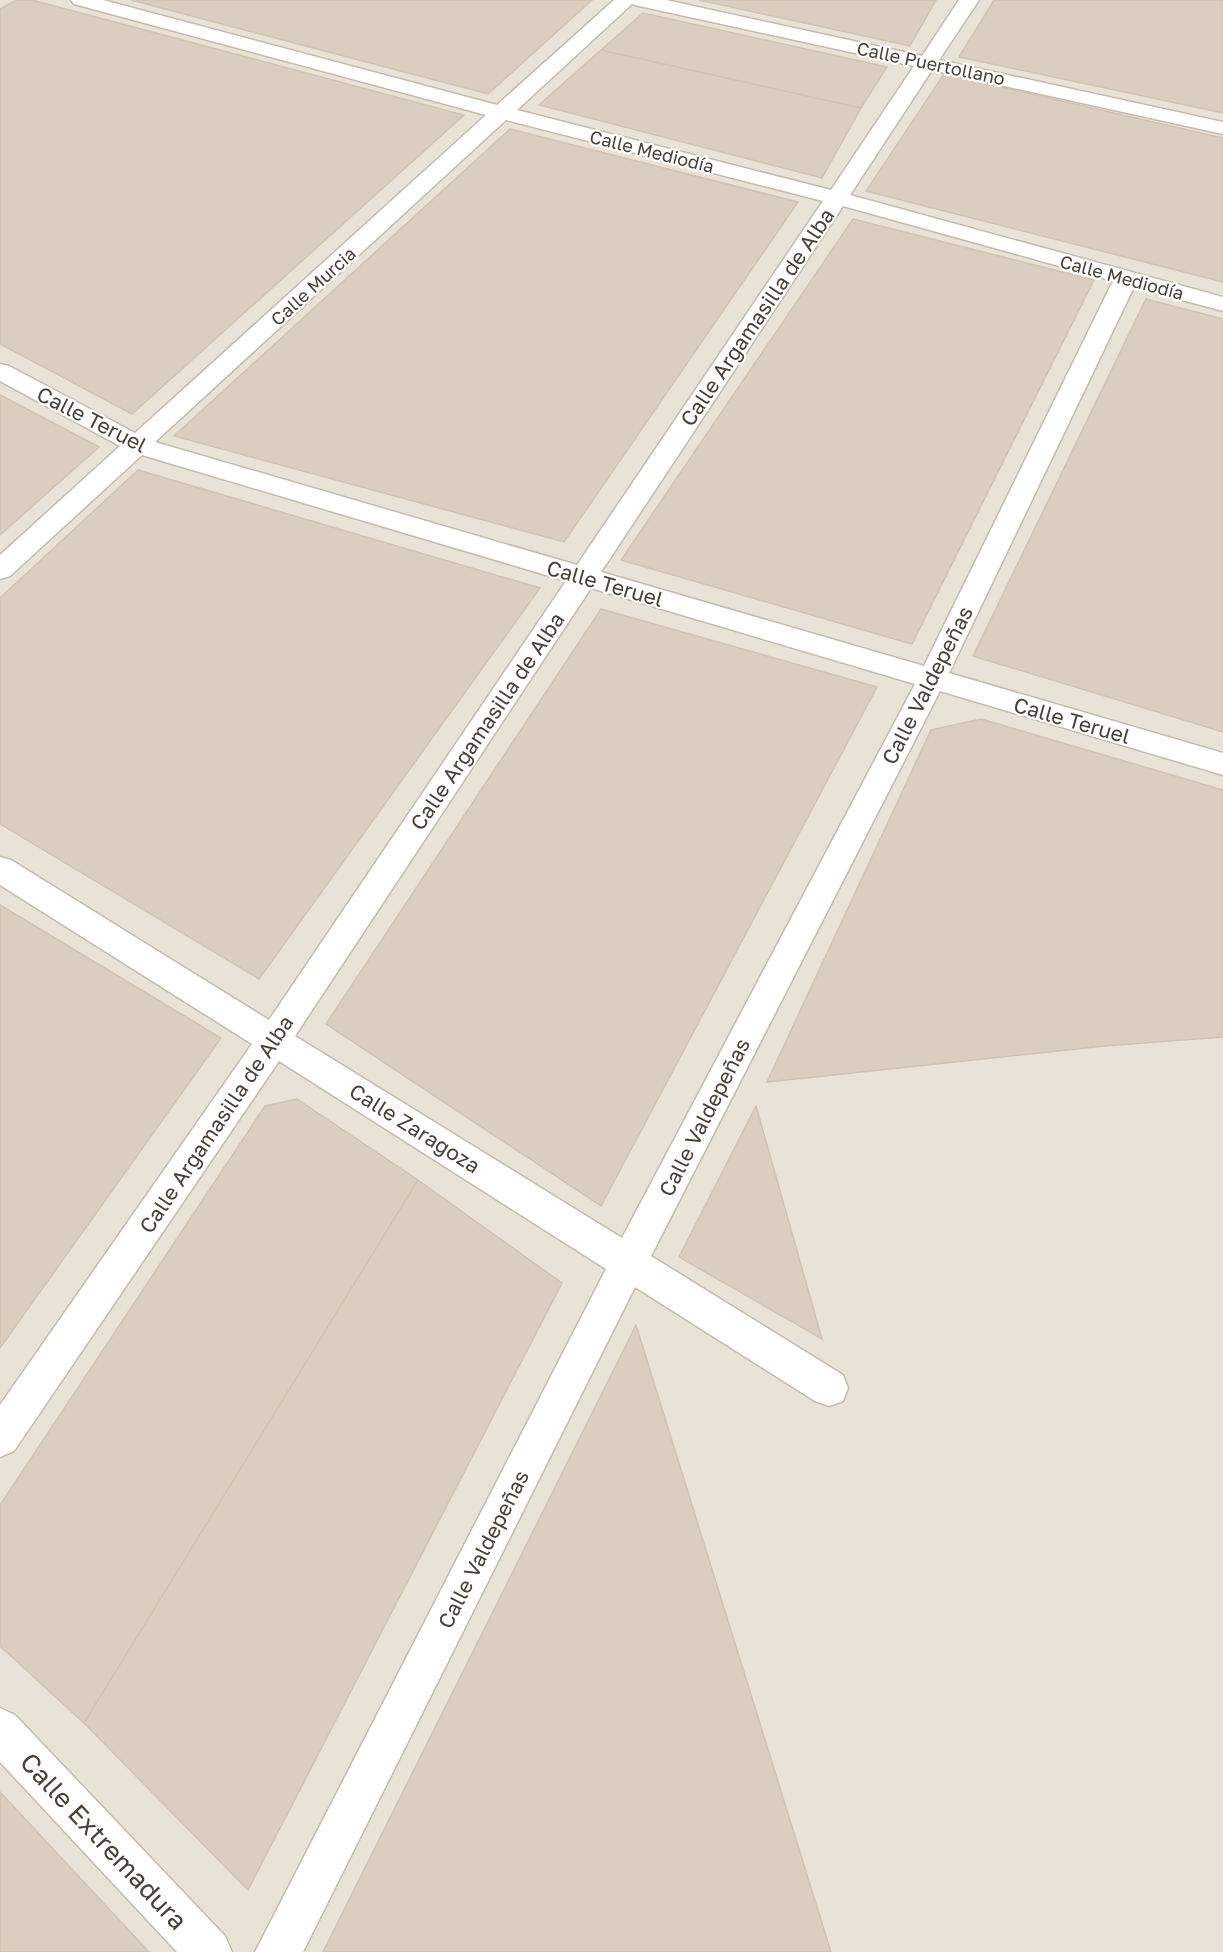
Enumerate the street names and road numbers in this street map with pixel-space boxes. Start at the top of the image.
street label: Calle Puertollano [855,37,1007,89]
street label: Calle Mediodía [588,125,716,177]
street label: Calle Argamasilla de Alba [674,203,840,431]
street label: Calle Murcia [266,242,360,330]
street label: Calle Mediodía [1058,250,1186,304]
street label: Calle Teruel [33,380,151,458]
street label: Calle Teruel [544,554,666,612]
street label: Calle Valdepeñas [876,602,978,768]
street label: Calle Argamasilla de Alba [404,607,570,835]
street label: Calle Teruel [1011,691,1133,749]
street label: Calle Argamasilla de Alba [133,1010,299,1238]
street label: Calle Valdepeñas [653,1034,755,1200]
street label: Calle Zaragoza [345,1077,485,1179]
street label: Calle Valdepeñas [432,1466,534,1632]
street label: Calle Extremadura [14,1746,194,1936]

